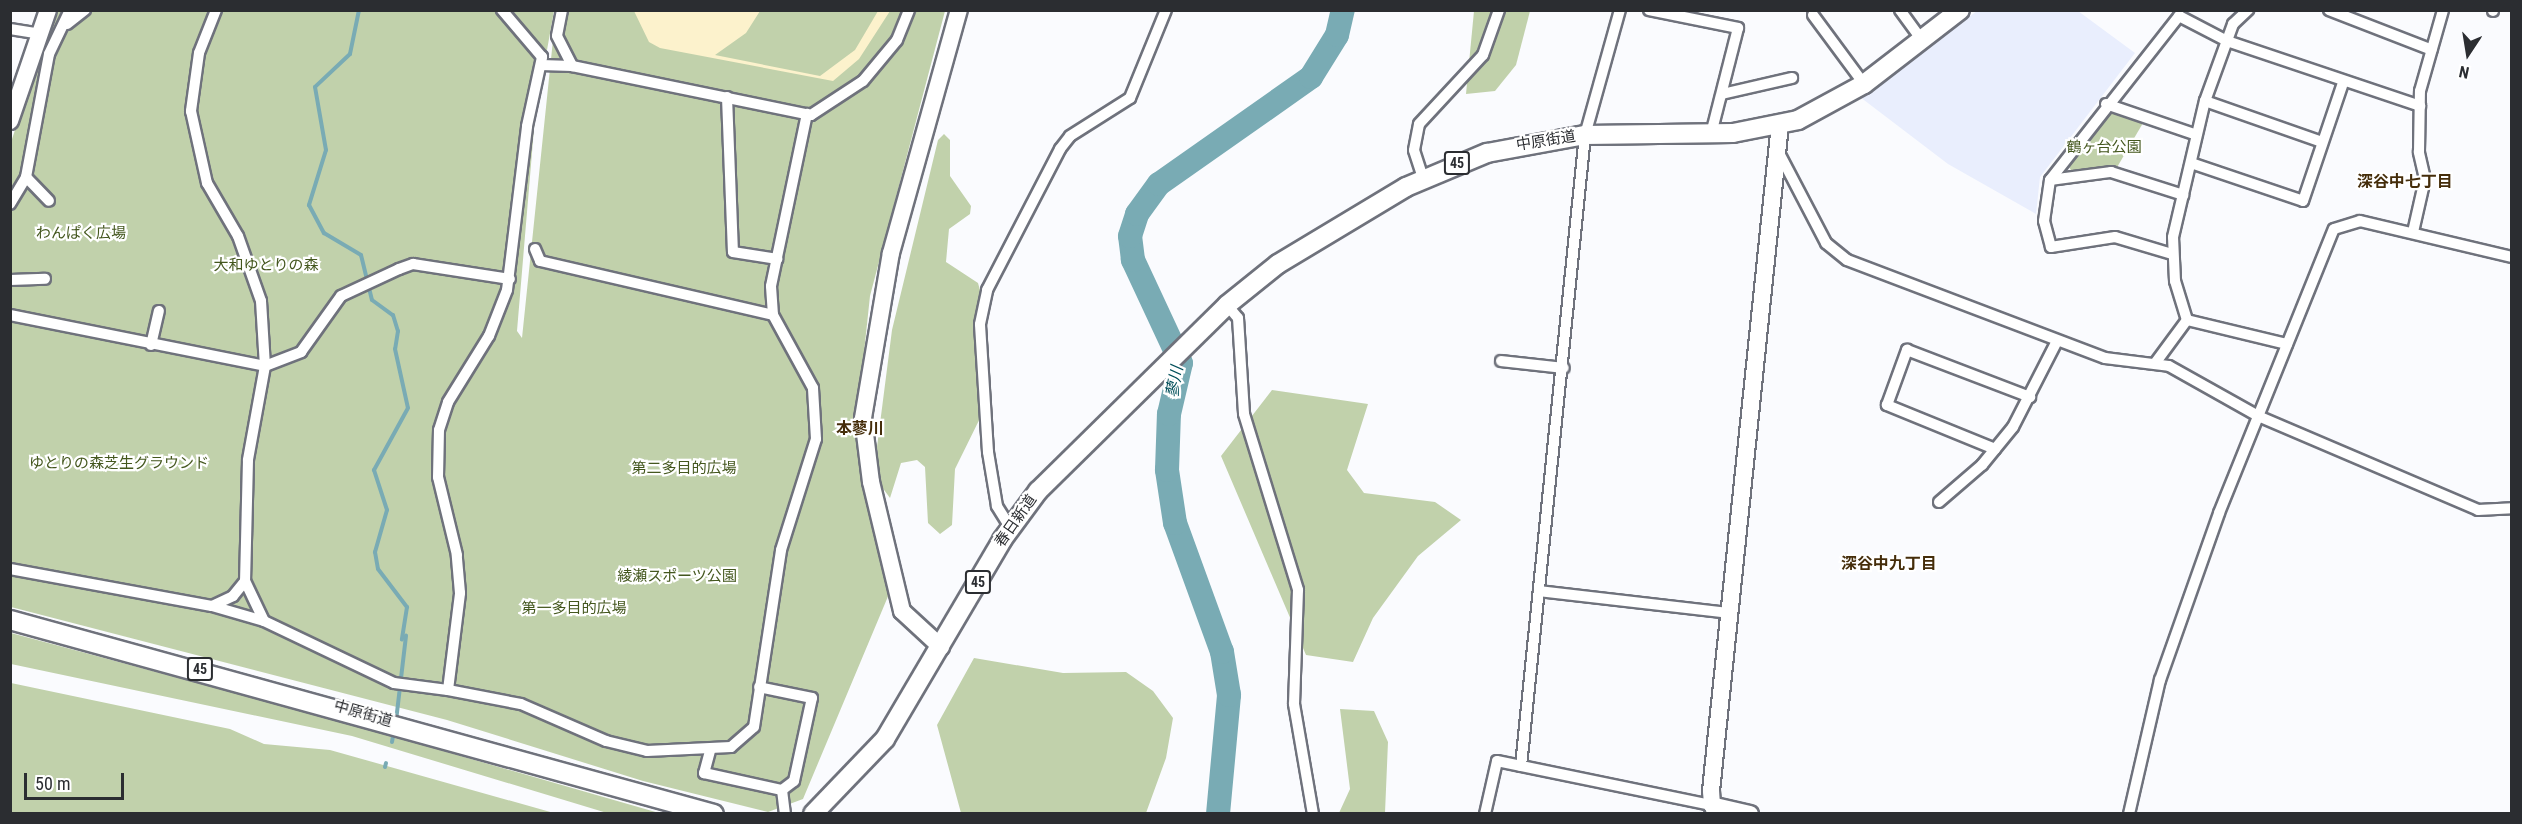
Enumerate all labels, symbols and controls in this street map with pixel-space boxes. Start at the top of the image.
north arrow [2438,24,2498,84]
text: N [2457,62,2471,82]
street label: 中原街道 [1515,127,1577,155]
park label: 鶴ヶ台公園 [2067,139,2141,157]
road number: 45 [1444,152,1470,174]
district label: 深谷中七丁目 [2357,172,2453,192]
park label: わんぱく広場 [36,225,126,243]
park label: 大和ゆとりの森 [214,257,318,275]
water label: 蓼川 [1163,365,1187,399]
district label: 本蓼川 [836,419,884,439]
park label: ゆとりの森芝生グラウンド [29,455,209,473]
park label: 第二多目的広場 [632,460,736,478]
street label: 春日新道 [991,491,1041,551]
district label: 深谷中九丁目 [1841,554,1937,574]
park label: 綾瀬スポーツ公園 [617,568,737,586]
road number: 45 [964,571,992,593]
park label: 第一多目的広場 [522,600,626,618]
road number: 45 [186,658,214,680]
street label: 中原街道 [332,697,394,731]
scale bar [27,761,128,799]
text: 50 m [35,773,70,794]

